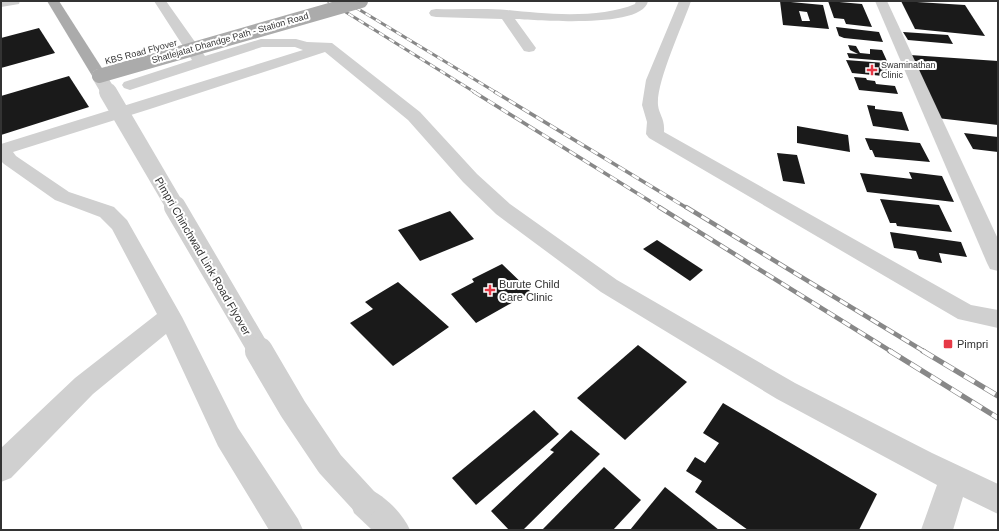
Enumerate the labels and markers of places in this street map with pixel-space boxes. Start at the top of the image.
place label: Swaminathan Clinic [881,60,936,80]
marker: Swaminathan Clinic [866,64,878,76]
place label: Burute Child Care Clinic [499,278,560,303]
marker: Burute Child Care Clinic [484,284,496,296]
marker: Pimpri [942,338,954,350]
place label: Pimpri [957,338,988,350]

